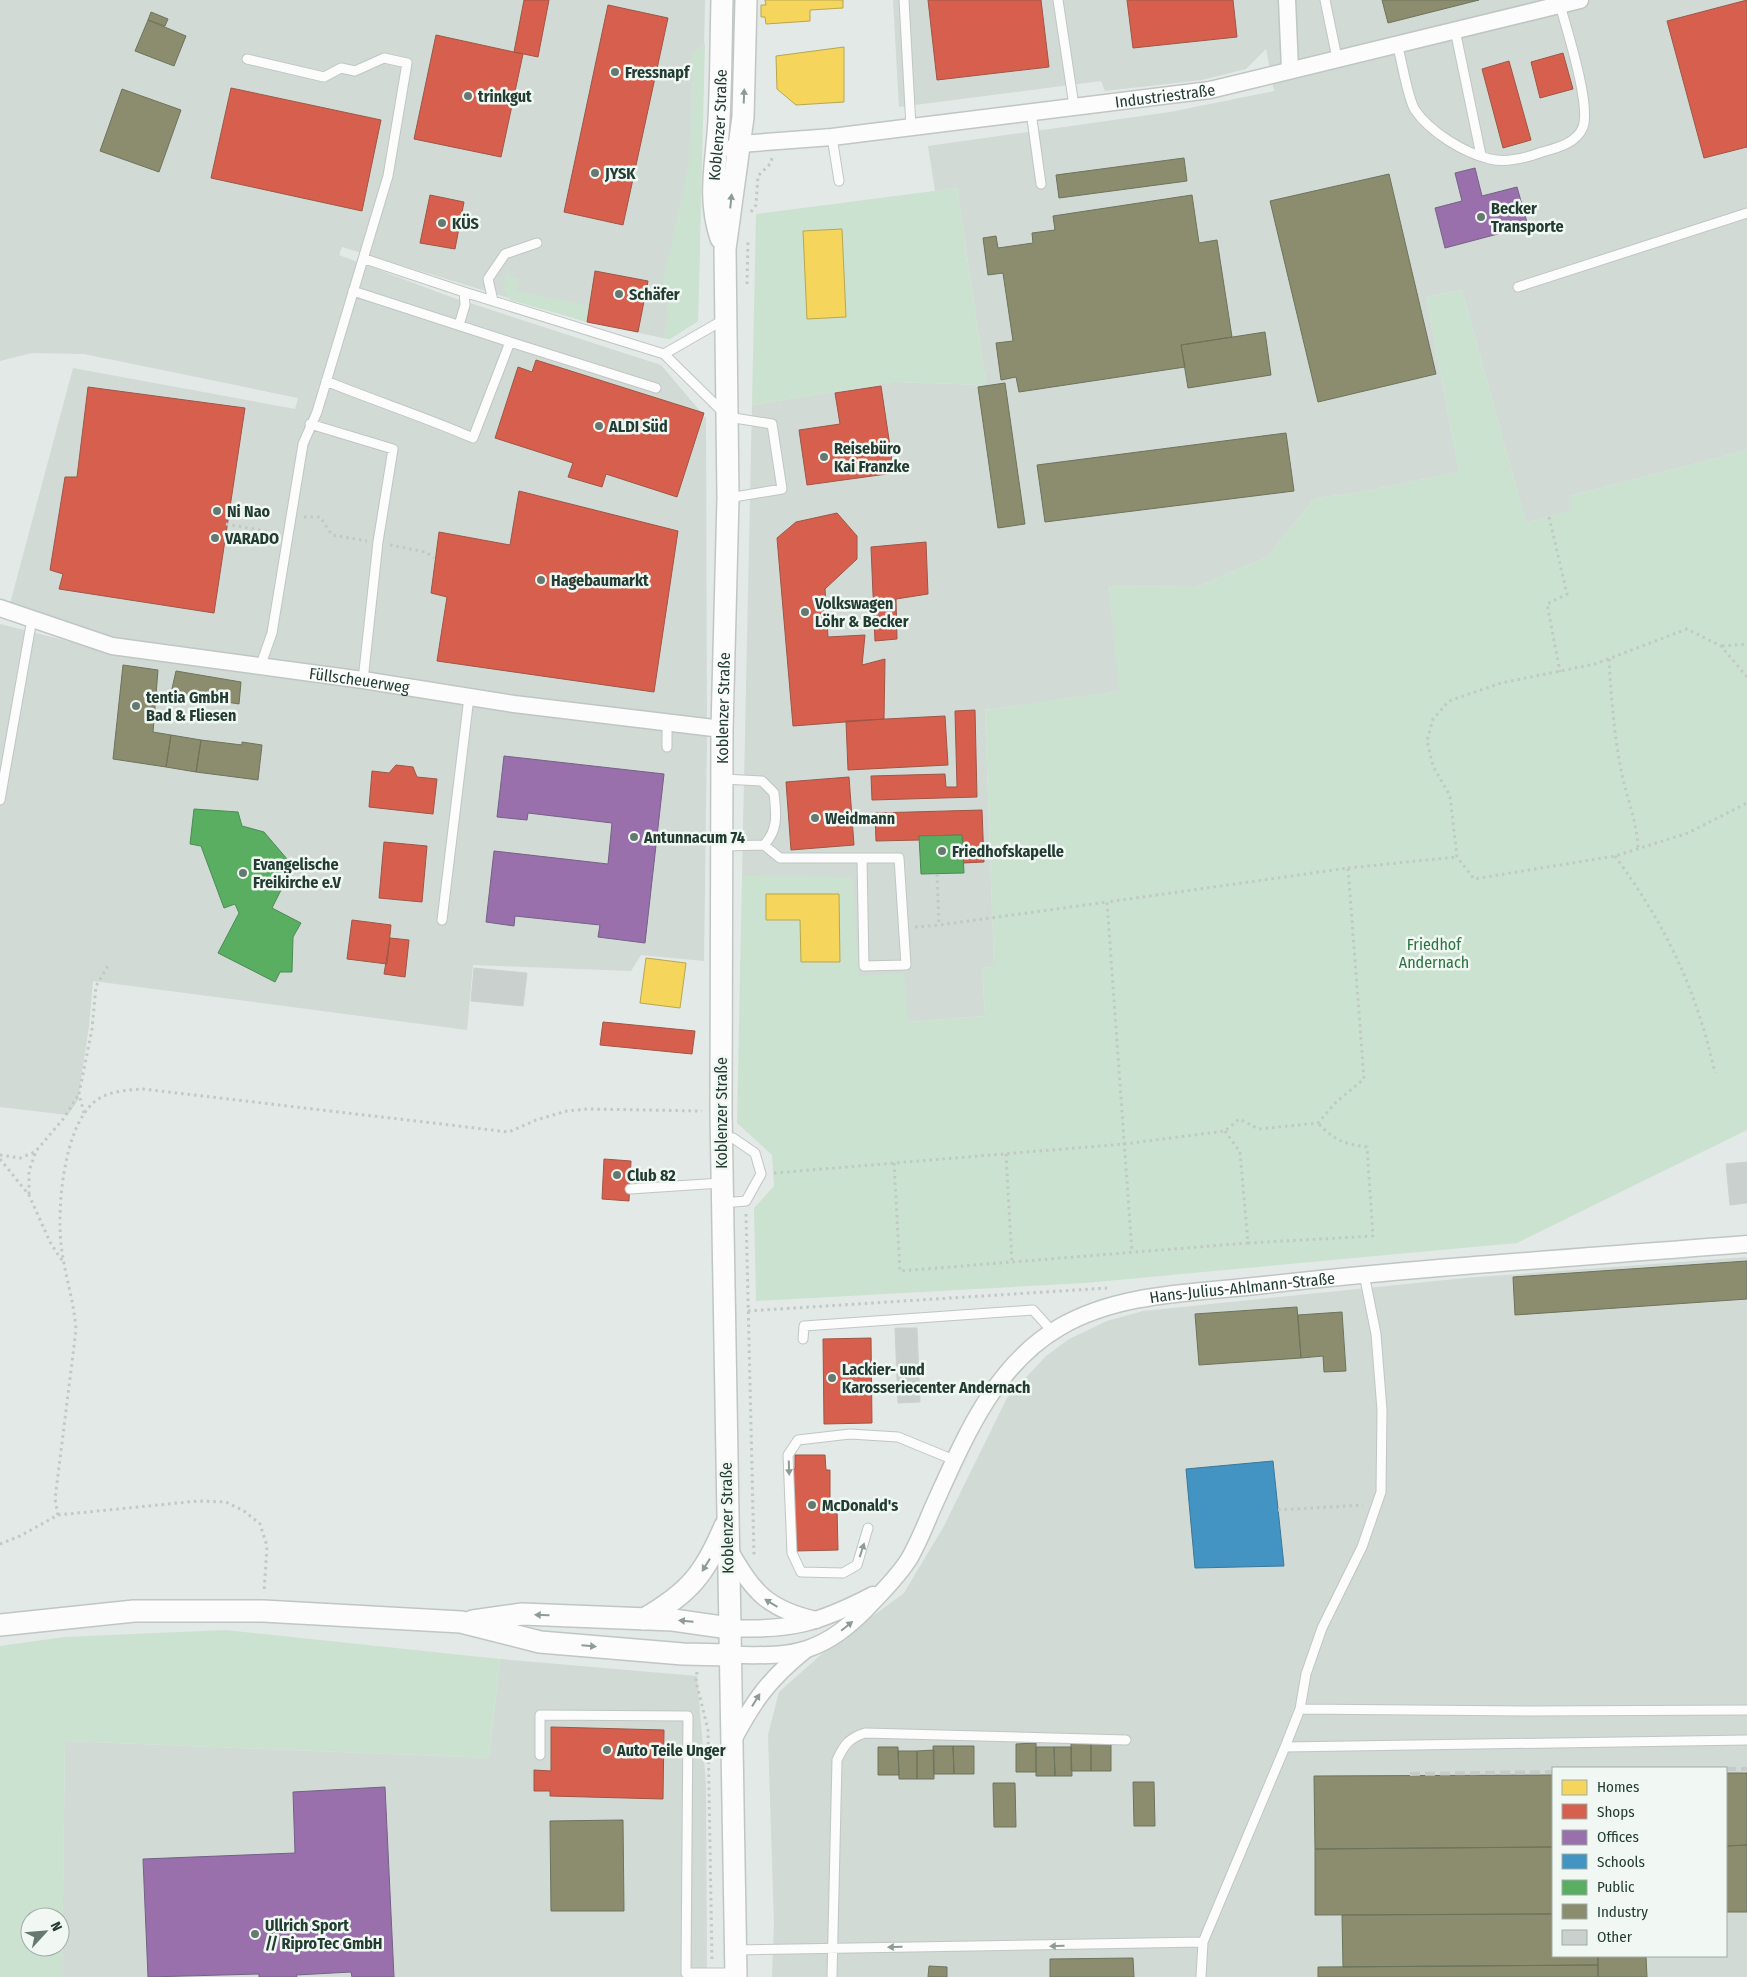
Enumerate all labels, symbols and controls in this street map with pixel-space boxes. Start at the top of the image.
place label: Fressnapf [625,63,691,82]
marker: Fressnapf [609,66,621,78]
street label: Koblenzer Straße [704,69,730,181]
street label: Industriestraße [1114,80,1217,111]
place label: trinkgut [478,87,532,106]
one-way arrow [740,87,748,103]
marker: trinkgut [462,90,474,102]
place label: JYSK [604,164,636,183]
marker: JYSK [589,167,601,179]
one-way arrow [727,192,735,208]
place label: Becker Transporte [1491,199,1564,236]
marker: Becker Transporte [1475,211,1487,223]
place label: KÜS [452,213,479,233]
marker: KÜS [436,217,448,229]
place label: Schäfer [629,285,680,304]
marker: Schäfer [613,288,625,300]
place label: ALDI Süd [608,417,668,436]
marker: ALDI Süd [593,420,605,432]
place label: Reisebüro Kai Franzke [834,439,910,476]
marker: Reisebüro Kai Franzke [818,451,830,463]
place label: Ni Nao [227,502,271,521]
marker: Ni Nao [211,505,223,517]
place label: VARADO [224,529,279,548]
marker: VARADO [209,532,221,544]
place label: Hagebaumarkt [551,571,649,590]
marker: Hagebaumarkt [535,574,547,586]
place label: Volkswagen Löhr & Becker [814,594,909,631]
marker: Volkswagen Löhr & Becker [799,606,811,618]
street label: Koblenzer Straße [712,652,733,764]
street label: Füllscheuerweg [308,663,411,697]
place label: tentia GmbH Bad & Fliesen [146,688,236,725]
marker: tentia GmbH Bad & Fliesen [130,700,142,712]
place label: Weidmann [825,809,895,828]
marker: Weidmann [809,812,821,824]
place label: Antunnacum 74 [643,828,745,847]
marker: Antunnacum 74 [628,831,640,843]
place label: Friedhofskapelle [952,842,1064,861]
marker: Friedhofskapelle [936,845,948,857]
place label: Evangelische Freikirche e.V [253,855,341,892]
marker: Evangelische Freikirche e.V [237,867,249,879]
park label: Friedhof Andernach [1399,935,1469,972]
street label: Koblenzer Straße [712,1057,731,1169]
place label: Club 82 [627,1166,676,1185]
marker: Club 82 [611,1169,623,1181]
street label: Hans-Julius-Ahlmann-Straße [1148,1268,1336,1307]
place label: Lackier- und Karosseriecenter Andernach [842,1360,1030,1397]
marker: Lackier- und Karosseriecenter Andernach [826,1372,838,1384]
one-way arrow [785,1461,793,1477]
street label: Koblenzer Straße [717,1462,737,1574]
place label: McDonald's [822,1496,898,1515]
marker: McDonald's [806,1499,818,1511]
one-way arrow [859,1542,866,1557]
one-way arrow [701,1558,710,1572]
one-way arrow [765,1598,778,1607]
one-way arrow [534,1611,550,1619]
one-way arrow [678,1617,694,1625]
one-way arrow [841,1621,854,1632]
one-way arrow [581,1642,597,1650]
one-way arrow [751,1693,761,1706]
place label: Auto Teile Unger [616,1741,726,1760]
marker: Auto Teile Unger [601,1744,613,1756]
legend [1552,1767,1727,1957]
text: Homes [1597,1778,1639,1796]
text: Shops [1597,1803,1635,1821]
text: Offices [1597,1828,1639,1846]
text: Schools [1597,1853,1645,1871]
text: Public [1597,1878,1635,1896]
text: Industry [1597,1903,1648,1921]
north arrow [20,1907,70,1957]
place label: Ullrich Sport // RiproTec GmbH [265,1916,383,1953]
text: N [47,1919,66,1934]
marker: Ullrich Sport // RiproTec GmbH [249,1928,261,1940]
text: Other [1597,1928,1633,1946]
one-way arrow [1049,1942,1065,1950]
one-way arrow [887,1944,903,1952]

